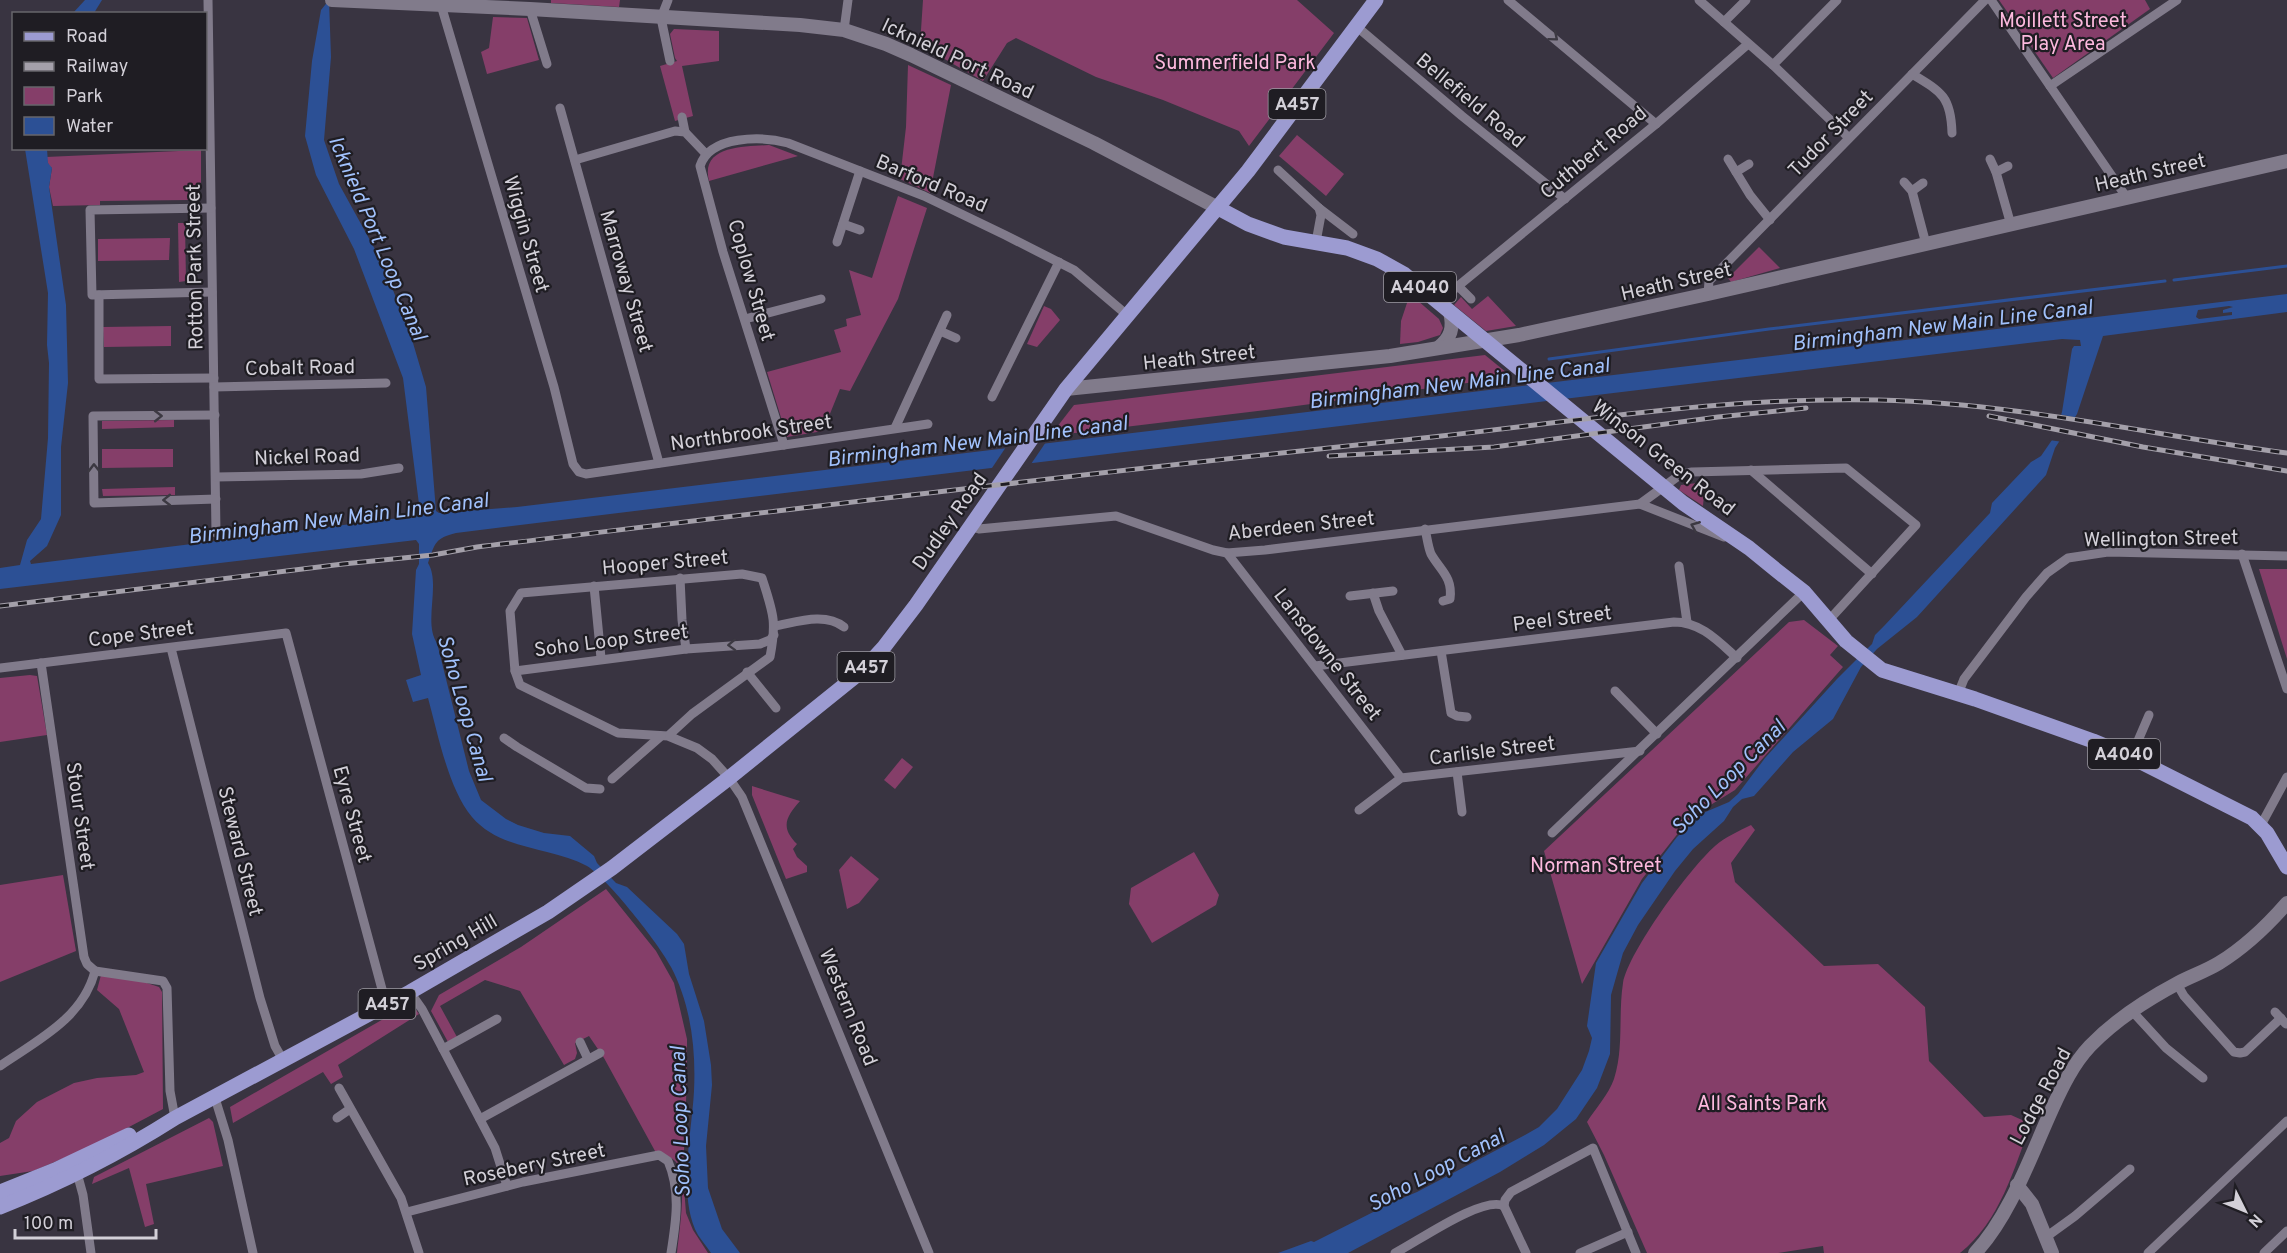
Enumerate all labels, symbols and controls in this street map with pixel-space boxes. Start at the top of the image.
park label: Moillett Street Play Area [1999,9,2127,58]
legend [12,12,207,150]
street label: Icknield Port Road [877,13,1037,106]
text: Road [66,26,108,49]
one-way arrow [1547,30,1558,41]
street label: Bellefield Road [1410,48,1530,155]
park label: Summerfield Park [1154,51,1316,77]
text: Railway [66,56,128,79]
street label: Tudor Street [1783,85,1880,184]
text: Park [66,86,103,109]
road number: A457 [1268,89,1326,119]
street label: Cuthbert Road [1535,101,1653,206]
text: Water [66,116,113,139]
water label: Icknield Port Loop Canal [321,132,433,347]
street label: Heath Street [2092,149,2208,199]
street label: Barford Road [871,150,991,220]
street label: Wiggin Street [496,173,554,296]
street label: Rotton Park Street [182,184,210,350]
street label: Marroway Street [592,207,658,356]
street label: Coplow Street [720,217,780,345]
street label: Heath Street [1618,258,1734,308]
road number: A4040 [1384,272,1456,302]
water label: Birmingham New Main Line Canal [1790,294,2096,358]
street label: Heath Street [1142,340,1257,378]
water label: Birmingham New Main Line Canal [1307,352,1613,416]
street label: Cobalt Road [245,355,355,383]
street label: Winson Green Road [1586,395,1740,523]
one-way arrow [154,410,163,422]
street label: Northbrook Street [669,410,834,458]
water label: Birmingham New Main Line Canal [825,410,1131,474]
street label: Nickel Road [254,443,361,473]
one-way arrow [88,463,100,472]
street label: Dudley Road [908,468,994,576]
water label: Birmingham New Main Line Canal [186,487,492,551]
one-way arrow [162,494,171,507]
street label: Aberdeen Street [1226,506,1376,548]
one-way arrow [1691,521,1702,533]
street label: Wellington Street [2083,526,2239,554]
street label: Hooper Street [601,546,729,582]
street label: Lansdowne Street [1267,584,1386,727]
street label: Peel Street [1511,601,1613,639]
street label: Cope Street [87,616,196,654]
street label: Soho Loop Street [533,620,690,664]
water label: Soho Loop Canal [430,632,498,787]
one-way arrow [727,638,736,651]
road number: A457 [838,652,894,682]
water label: Soho Loop Canal [1666,714,1793,841]
street label: Carlisle Street [1428,731,1557,773]
road number: A4040 [2088,739,2160,769]
street label: Stour Street [59,760,99,872]
street label: Eyre Street [326,763,377,866]
street label: Steward Street [210,784,268,919]
park label: Norman Street [1530,854,1662,880]
street label: Spring Hill [409,909,503,978]
street label: Western Road [812,945,883,1070]
road number: A457 [358,989,416,1019]
water label: Soho Loop Canal [665,1044,698,1198]
street label: Lodge Road [2005,1044,2078,1150]
park label: All Saints Park [1697,1092,1827,1118]
water label: Soho Loop Canal [1363,1123,1511,1219]
street label: Rosebery Street [461,1138,608,1194]
north arrow [2215,1181,2275,1241]
scale bar [15,1202,156,1240]
text: N [2243,1209,2266,1231]
text: 100 m [24,1213,73,1236]

